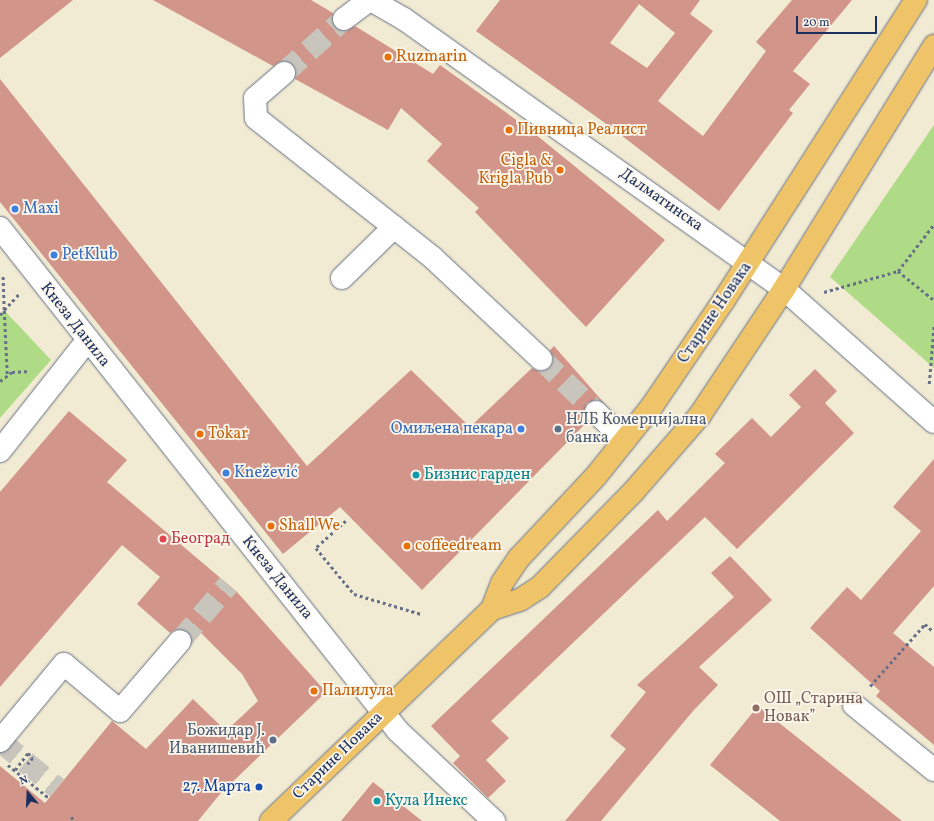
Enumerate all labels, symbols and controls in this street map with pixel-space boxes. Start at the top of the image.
scale bar [798,8,879,34]
text: 20 m [803,15,830,31]
place label: Ruzmarin [396,47,467,67]
marker: Ruzmarin [383,52,393,62]
place label: Пивница Реалист [517,120,646,140]
marker: Пивница Реалист [504,125,514,135]
place label: Cigla & Krigla Pub [478,151,552,189]
street label: Далматинска [615,164,707,236]
marker: Cigla & Krigla Pub [555,165,565,175]
place label: Maxi [23,199,59,219]
marker: Maxi [10,204,20,214]
place label: PetKlub [62,245,118,265]
marker: PetKlub [49,250,59,260]
street label: Старине Новака [674,259,756,367]
street label: Кнеза Данила [36,279,114,371]
place label: НЛБ Комерцијална банка [566,410,707,448]
place label: Омиљена пекара [391,419,513,439]
place label: Tokar [208,424,248,444]
marker: Омиљена пекара [516,424,526,434]
marker: НЛБ Комерцијална банка [553,424,563,434]
marker: Tokar [195,429,205,439]
place label: Knežević [234,463,298,483]
place label: Бизнис гарден [424,465,530,485]
marker: Knežević [221,468,231,478]
marker: Бизнис гарден [411,470,421,480]
place label: Shall We [279,516,340,536]
marker: Shall We [266,521,276,531]
place label: Београд [171,529,230,549]
street label: Кнеза Данила [237,532,317,624]
marker: Београд [158,534,168,544]
place label: coffeedream [415,536,502,556]
marker: coffeedream [402,541,412,551]
place label: Палилула [322,681,394,701]
marker: Палилула [309,686,319,696]
place label: ОШ „Старина Новак” [764,689,863,727]
marker: ОШ „Старина Новак” [751,703,761,713]
street label: Старине Новака [289,708,387,804]
place label: Божидар Ј. Иванишевић [169,721,265,759]
marker: Божидар Ј. Иванишевић [268,735,278,745]
north arrow [8,773,48,813]
text: N [18,773,30,790]
place label: 27. Марта [182,777,251,797]
marker: 27. Марта [254,782,264,792]
place label: Кула Инекс [385,791,468,811]
marker: Кула Инекс [372,796,382,806]

